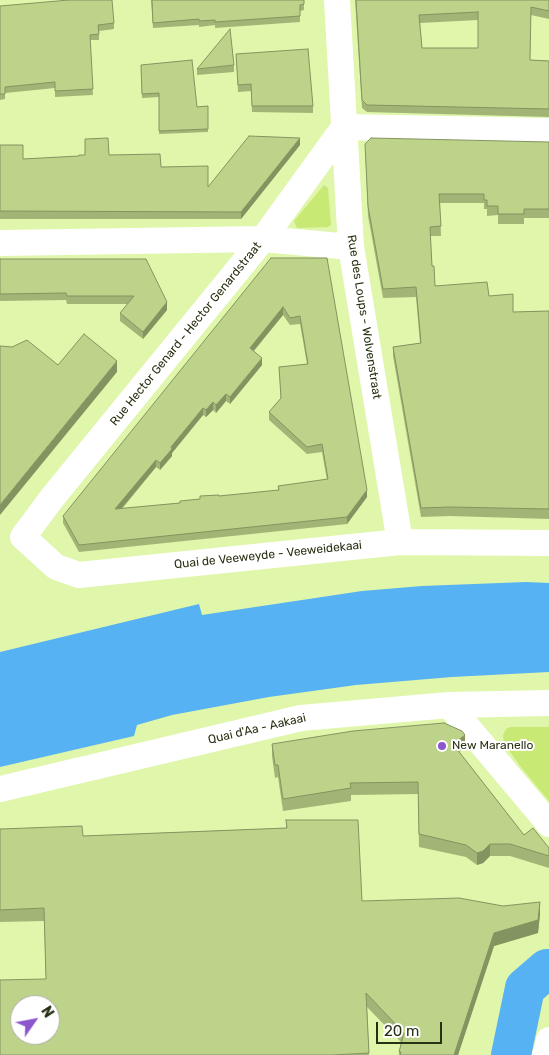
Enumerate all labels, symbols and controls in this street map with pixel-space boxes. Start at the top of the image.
street label: Rue des Loups - Wolvenstraat [344,234,384,400]
street label: Rue Hector Genard - Hector Genardstraat [107,239,265,429]
street label: Quai de Veeweyde - Veeweidekaai [173,538,363,572]
street label: Quai d'Aa - Aakaai [207,711,307,747]
place label: New Maranello [452,739,533,753]
marker: New Maranello [436,740,448,752]
north arrow [10,995,60,1045]
text: N [37,1003,57,1021]
scale bar [379,1012,445,1044]
text: 20 m [384,1022,419,1040]

